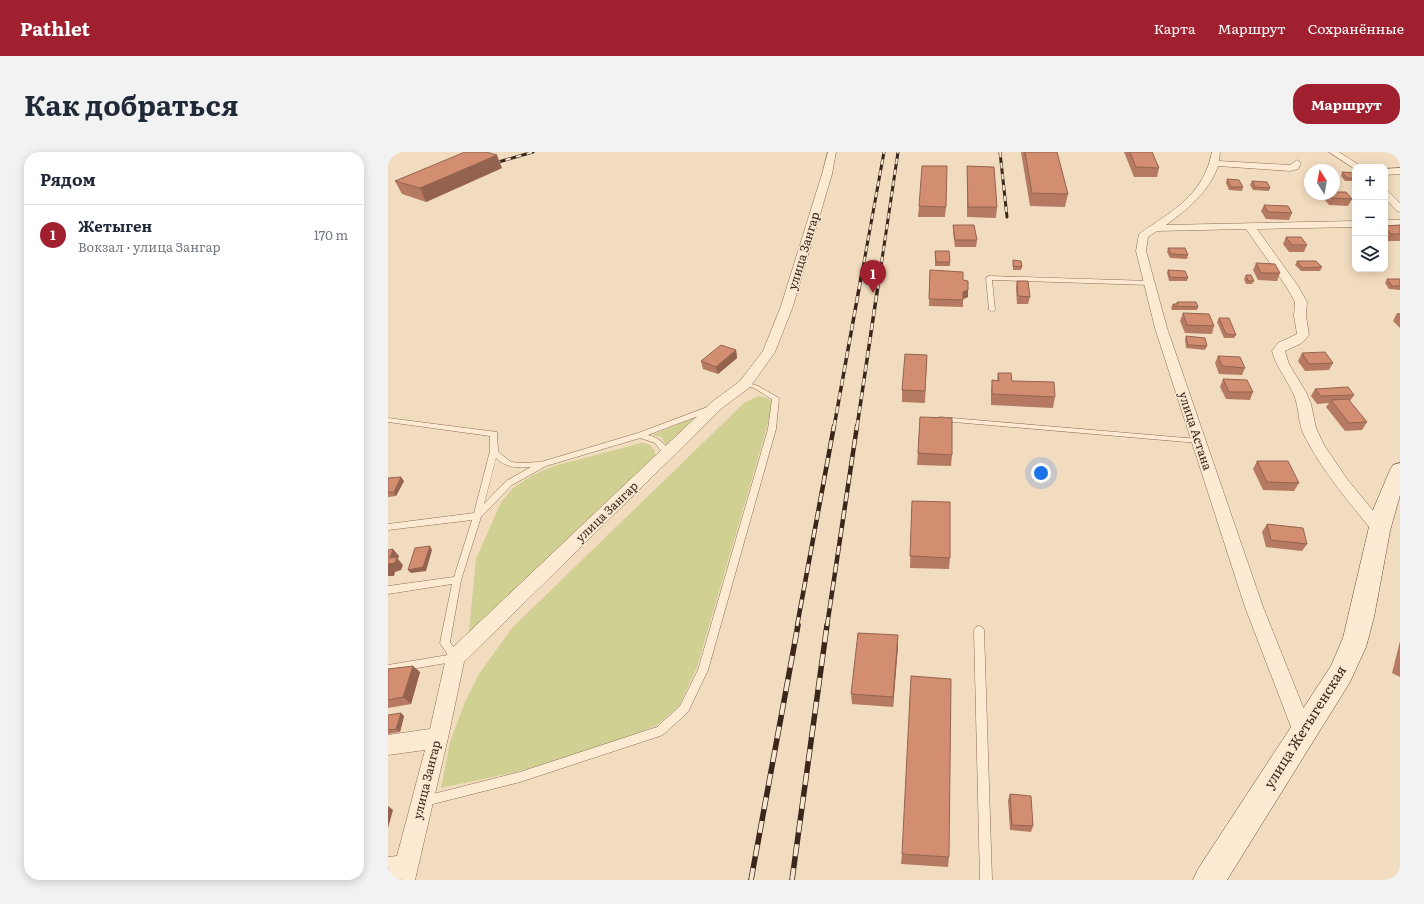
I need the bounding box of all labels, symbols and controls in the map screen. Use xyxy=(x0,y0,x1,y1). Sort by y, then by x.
text: Pathlet xyxy=(20,14,90,42)
text: Карта xyxy=(1154,18,1196,38)
text: Маршрут xyxy=(1218,18,1286,38)
text: Сохранённые xyxy=(1308,18,1404,38)
text: Как добраться xyxy=(24,83,239,125)
button: Маршрут xyxy=(1293,84,1400,124)
north arrow xyxy=(1304,164,1340,200)
map controls xyxy=(1352,164,1388,272)
button: + xyxy=(1352,164,1388,200)
text: Рядом xyxy=(40,166,96,191)
button: − xyxy=(1352,200,1388,236)
street label: улица Зангар xyxy=(783,210,823,292)
text: Жетыген xyxy=(78,214,152,237)
text: 1 xyxy=(50,225,56,244)
text: 170 m xyxy=(314,225,348,244)
button: layers xyxy=(1352,236,1388,272)
text: Вокзал · улица Зангар xyxy=(78,237,220,256)
pin: 1 xyxy=(860,260,886,293)
street label: улица Астана xyxy=(1175,389,1217,473)
your location xyxy=(1031,463,1051,483)
street label: улица Зангар xyxy=(571,477,642,546)
street label: улица Жетыгенская xyxy=(1258,661,1350,792)
street label: улица Зангар xyxy=(408,738,445,821)

